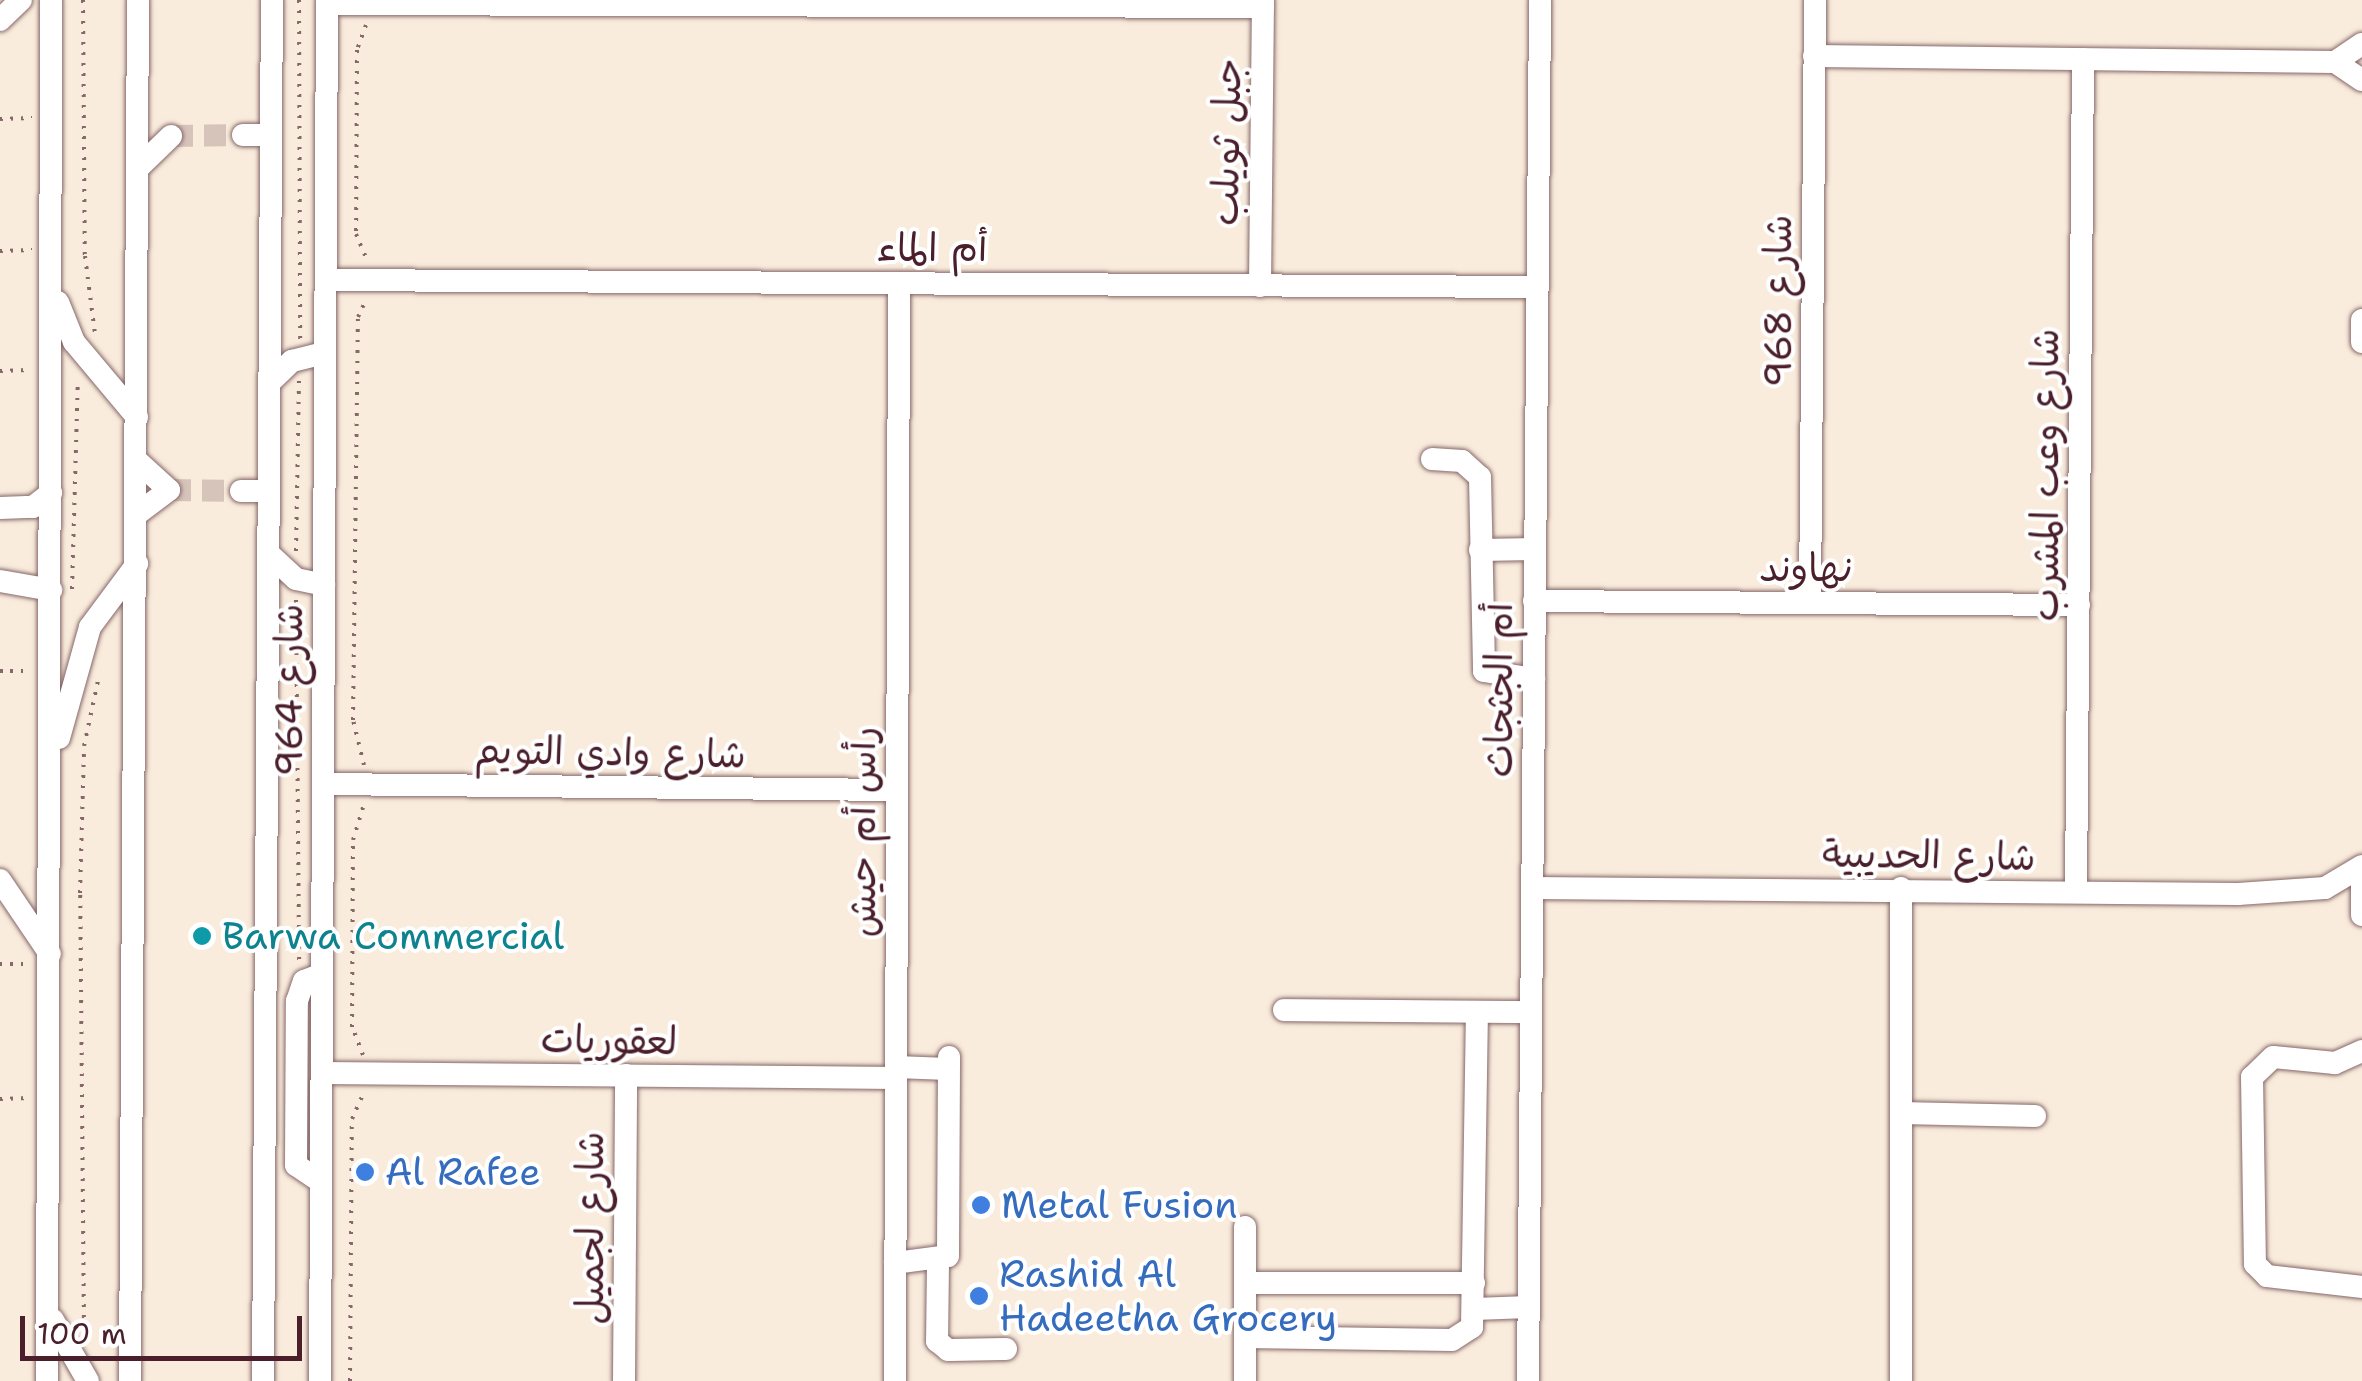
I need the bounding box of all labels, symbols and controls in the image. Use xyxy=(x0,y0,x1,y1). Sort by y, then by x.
street label: جبل ثويلب xyxy=(1202,58,1250,226)
street label: شارع 968 xyxy=(1755,215,1801,387)
street label: أم الماء xyxy=(877,225,987,271)
street label: شارع وعب المشرب xyxy=(2022,329,2068,621)
street label: نهاوند xyxy=(1759,545,1855,591)
street label: أم الجثجاث xyxy=(1476,603,1522,777)
street label: شارع 964 xyxy=(266,604,312,776)
street label: شارع وادي التويم xyxy=(474,727,746,777)
street label: رأس أم حيش xyxy=(839,727,885,937)
street label: شارع الحديبية xyxy=(1822,830,2036,880)
place label: Barwa Commercial xyxy=(222,913,564,959)
marker: Barwa Commercial xyxy=(191,925,213,947)
street label: لعقوريات xyxy=(540,1016,678,1064)
street label: شارع لجميل xyxy=(567,1131,613,1325)
place label: Al Rafee xyxy=(385,1149,541,1195)
marker: Al Rafee xyxy=(354,1161,376,1183)
place label: Metal Fusion xyxy=(1001,1182,1238,1228)
marker: Metal Fusion xyxy=(970,1194,992,1216)
place label: Rashid Al Hadeetha Grocery xyxy=(999,1251,1337,1340)
marker: Rashid Al Hadeetha Grocery xyxy=(968,1285,990,1307)
scale bar xyxy=(25,1296,308,1358)
text: 100 m xyxy=(37,1313,127,1354)

